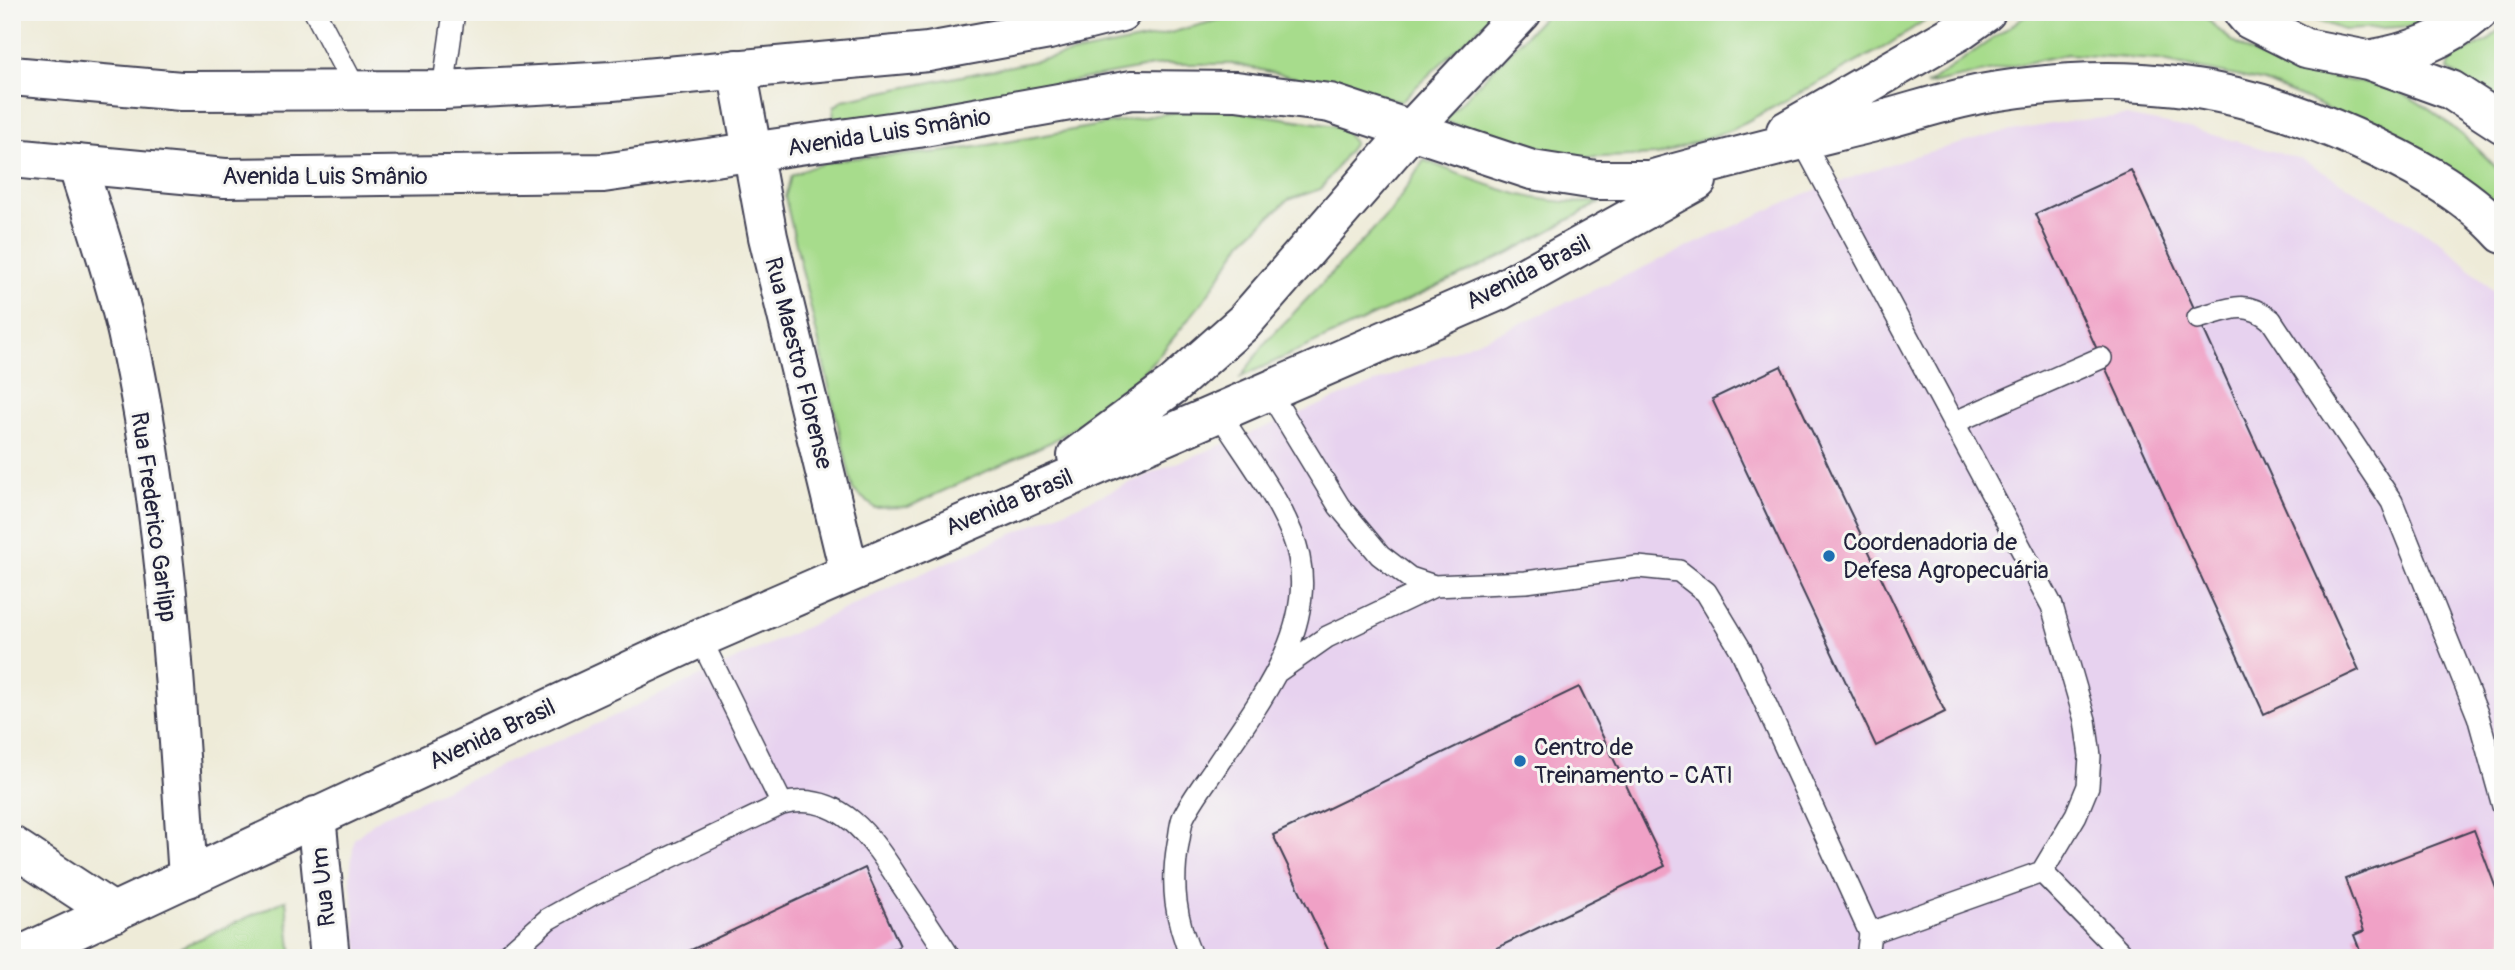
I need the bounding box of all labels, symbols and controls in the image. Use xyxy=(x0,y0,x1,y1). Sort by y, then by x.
street label: Avenida Luis Smânio xyxy=(785,102,993,163)
street label: Avenida Luis Smânio xyxy=(222,162,428,191)
street label: Avenida Brasil xyxy=(1461,229,1596,316)
street label: Rua Maestro Florense xyxy=(758,254,839,472)
street label: Rua Frederico Garlipp xyxy=(124,410,183,624)
street label: Avenida Brasil xyxy=(941,462,1078,542)
place label: Coordenadoria de Defesa Agropecuária xyxy=(1843,528,2049,585)
marker: Coordenadoria de Defesa Agropecuária xyxy=(1821,548,1837,564)
street label: Avenida Brasil xyxy=(424,693,560,776)
place label: Centro de Treinamento - CATI xyxy=(1534,733,1733,790)
marker: Centro de Treinamento - CATI xyxy=(1512,753,1528,769)
street label: Rua Um xyxy=(305,846,342,928)

